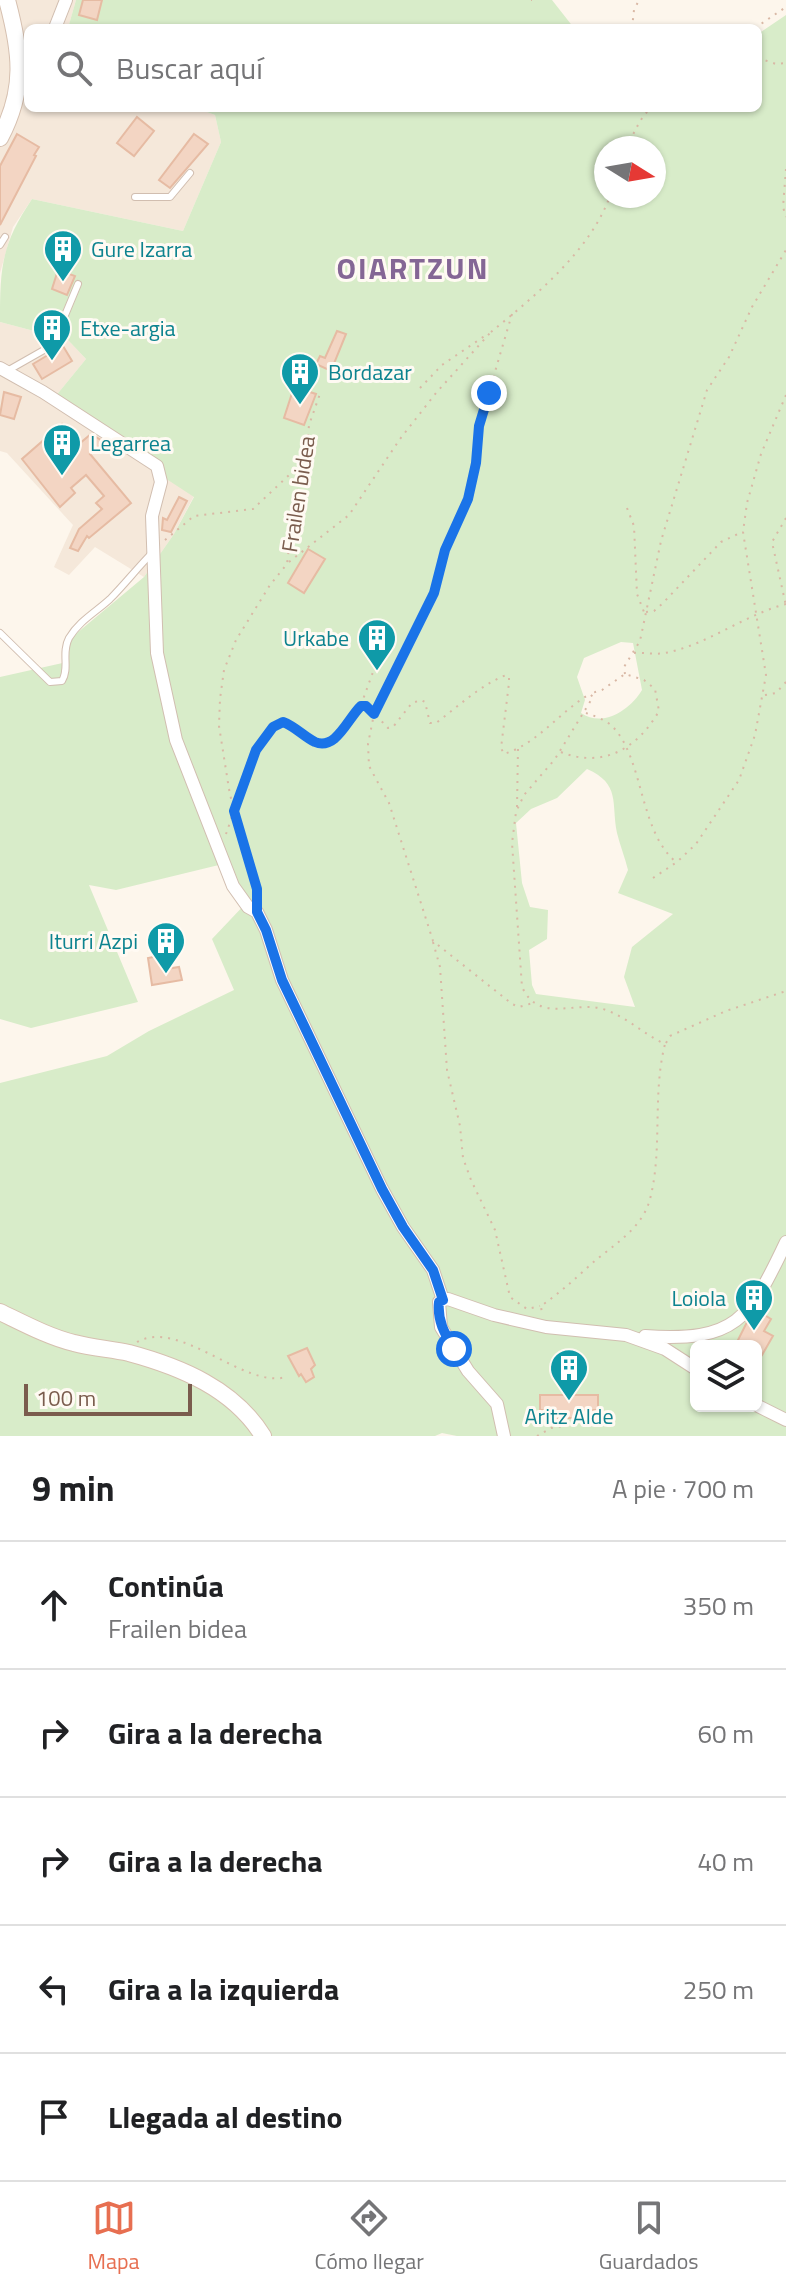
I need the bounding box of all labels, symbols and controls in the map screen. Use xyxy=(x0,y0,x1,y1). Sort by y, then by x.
search box xyxy=(24,24,762,112)
text: Buscar aquí xyxy=(116,45,263,91)
icon: search xyxy=(52,46,96,90)
north arrow xyxy=(594,136,666,208)
building icon: Gure Izarra xyxy=(42,228,84,283)
place label: Gure Izarra xyxy=(91,232,192,266)
district label: OIARTZUN xyxy=(337,245,489,291)
building icon: Etxe-argia xyxy=(31,307,73,362)
place label: Etxe-argia xyxy=(80,311,176,345)
building icon: Bordazar xyxy=(279,351,321,406)
place label: Bordazar xyxy=(328,355,412,389)
route end xyxy=(471,375,507,411)
building icon: Legarrea xyxy=(41,422,83,477)
place label: Legarrea xyxy=(90,426,171,460)
street label: Frailen bidea xyxy=(272,433,324,555)
building icon: Urkabe xyxy=(356,617,398,672)
place label: Urkabe xyxy=(283,621,349,655)
building icon: Iturri Azpi xyxy=(145,920,187,975)
place label: Iturri Azpi xyxy=(49,924,138,958)
building icon: Loiola xyxy=(733,1277,775,1332)
place label: Loiola xyxy=(671,1281,726,1315)
route start xyxy=(436,1331,472,1367)
map controls xyxy=(690,1340,762,1412)
button: layers xyxy=(690,1340,762,1412)
building icon: Aritz Alde xyxy=(548,1347,590,1402)
scale bar xyxy=(24,1380,192,1416)
text: 100 m xyxy=(36,1381,96,1415)
place label: Aritz Alde xyxy=(524,1399,614,1433)
text: 9 min xyxy=(32,1462,115,1514)
text: A pie · 700 m xyxy=(612,1469,754,1508)
text: Continúa xyxy=(108,1563,224,1609)
icon: ahead xyxy=(32,1583,76,1627)
text: 350 m xyxy=(683,1586,754,1625)
text: Frailen bidea xyxy=(108,1609,247,1648)
text: Gira a la derecha xyxy=(108,1710,323,1756)
icon: right xyxy=(32,1711,76,1755)
text: 60 m xyxy=(697,1714,754,1753)
text: Gira a la derecha xyxy=(108,1838,323,1884)
icon: right xyxy=(32,1839,76,1883)
text: 40 m xyxy=(697,1842,754,1881)
text: Gira a la izquierda xyxy=(108,1966,339,2012)
icon: left xyxy=(32,1967,76,2011)
text: 250 m xyxy=(683,1970,754,2009)
text: Llegada al destino xyxy=(108,2094,342,2140)
icon: arrive xyxy=(32,2095,76,2139)
tab: Mapa xyxy=(87,2196,140,2278)
tab: Cómo llegar xyxy=(314,2196,424,2278)
tab: Guardados xyxy=(599,2196,699,2278)

